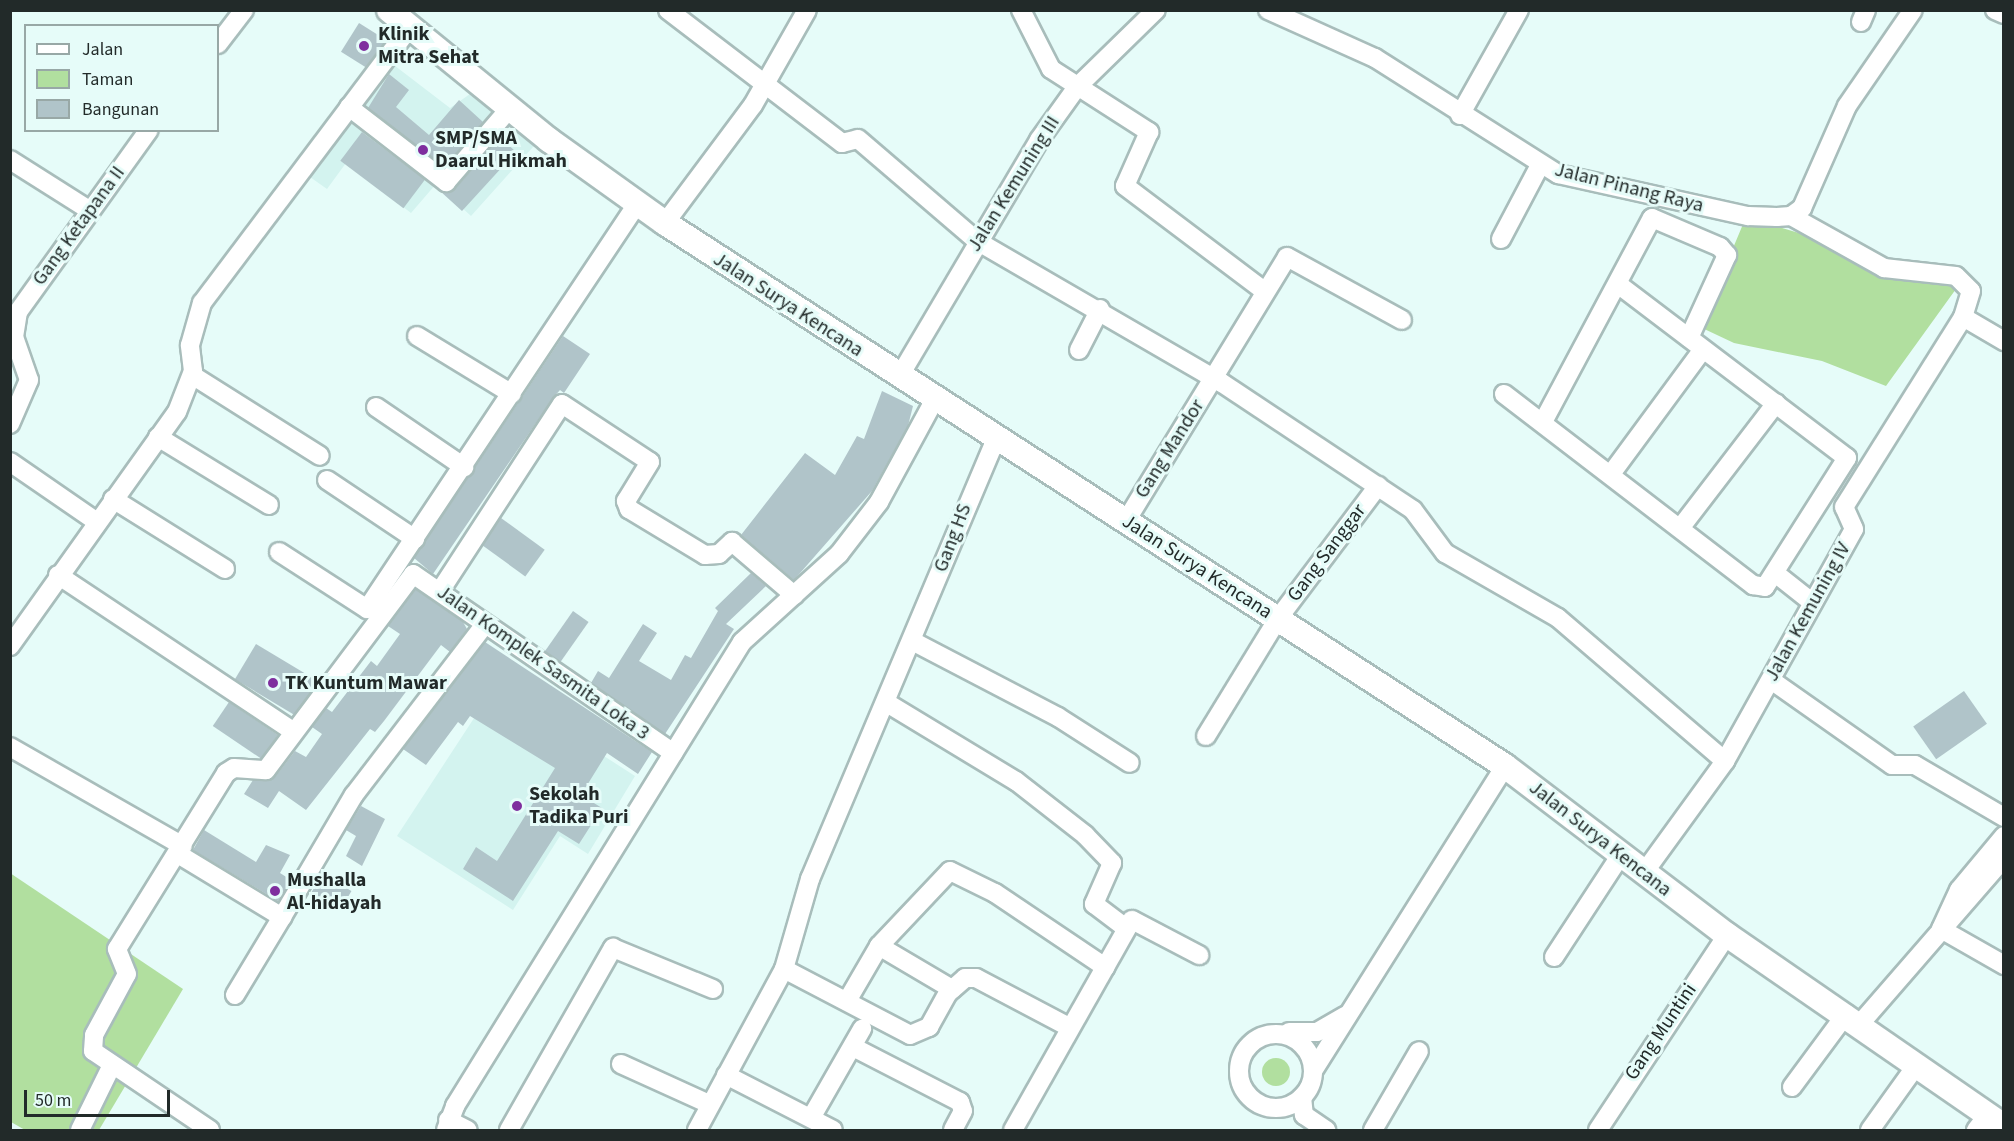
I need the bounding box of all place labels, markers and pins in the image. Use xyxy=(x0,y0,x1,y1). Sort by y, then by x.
place label: Klinik Mitra Sehat xyxy=(378,22,479,69)
marker: Klinik Mitra Sehat xyxy=(355,37,373,55)
place label: SMP/SMA Daarul Hikmah xyxy=(435,126,567,173)
marker: SMP/SMA Daarul Hikmah xyxy=(416,143,430,157)
place label: TK Kuntum Mawar xyxy=(285,671,447,695)
marker: TK Kuntum Mawar xyxy=(266,676,280,690)
place label: Sekolah Tadika Puri xyxy=(529,783,628,830)
marker: Sekolah Tadika Puri xyxy=(510,799,524,813)
place label: Mushalla Al-hidayah xyxy=(287,868,382,915)
marker: Mushalla Al-hidayah xyxy=(268,884,282,898)

